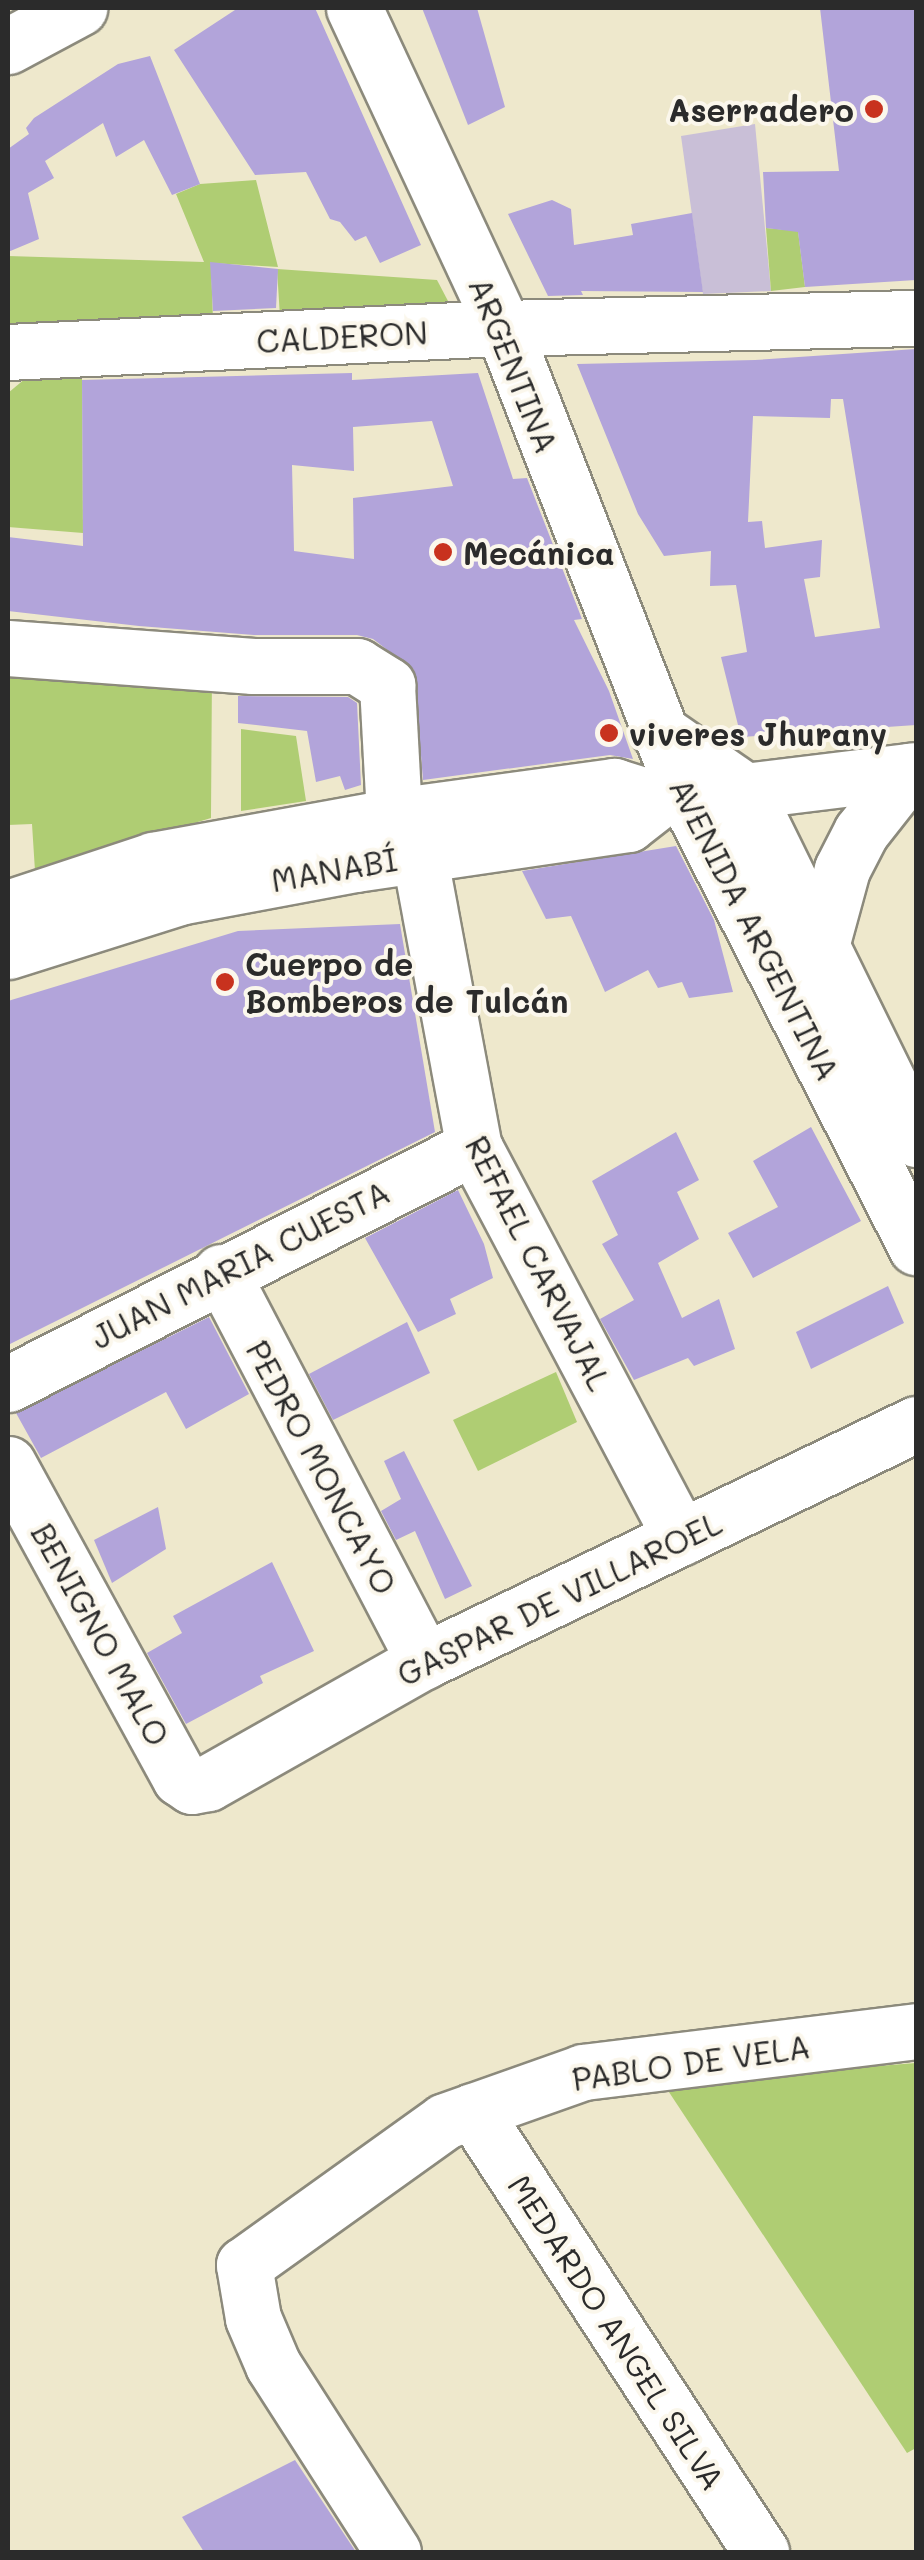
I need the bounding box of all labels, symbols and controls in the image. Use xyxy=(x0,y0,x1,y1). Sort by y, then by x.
place label: Aserradero xyxy=(668,90,854,128)
marker: Aserradero xyxy=(863,98,885,120)
street label: ARGENTINA xyxy=(461,272,567,458)
street label: CALDERON xyxy=(255,312,429,360)
place label: Mecánica xyxy=(463,533,615,571)
marker: Mecánica xyxy=(432,541,454,563)
place label: viveres Jhurany xyxy=(629,714,887,752)
marker: viveres Jhurany xyxy=(598,722,620,744)
street label: AVENIDA ARGENTINA xyxy=(662,771,848,1087)
street label: MANABÍ xyxy=(268,839,400,899)
place label: Cuerpo de Bomberos de Tulcán xyxy=(245,945,568,1020)
marker: Cuerpo de Bomberos de Tulcán xyxy=(214,971,236,993)
street label: REFAEL CARVAJAL xyxy=(458,1129,620,1397)
street label: JUAN MARIA CUESTA xyxy=(84,1172,396,1356)
street label: PEDRO MONCAYO xyxy=(239,1334,405,1600)
street label: GASPAR DE VILLAROEL xyxy=(391,1503,727,1693)
street label: BENIGNO MALO xyxy=(24,1516,178,1752)
street label: PABLO DE VELA xyxy=(570,2026,812,2098)
street label: MEDARDO ANGEL SILVA xyxy=(501,2167,733,2497)

